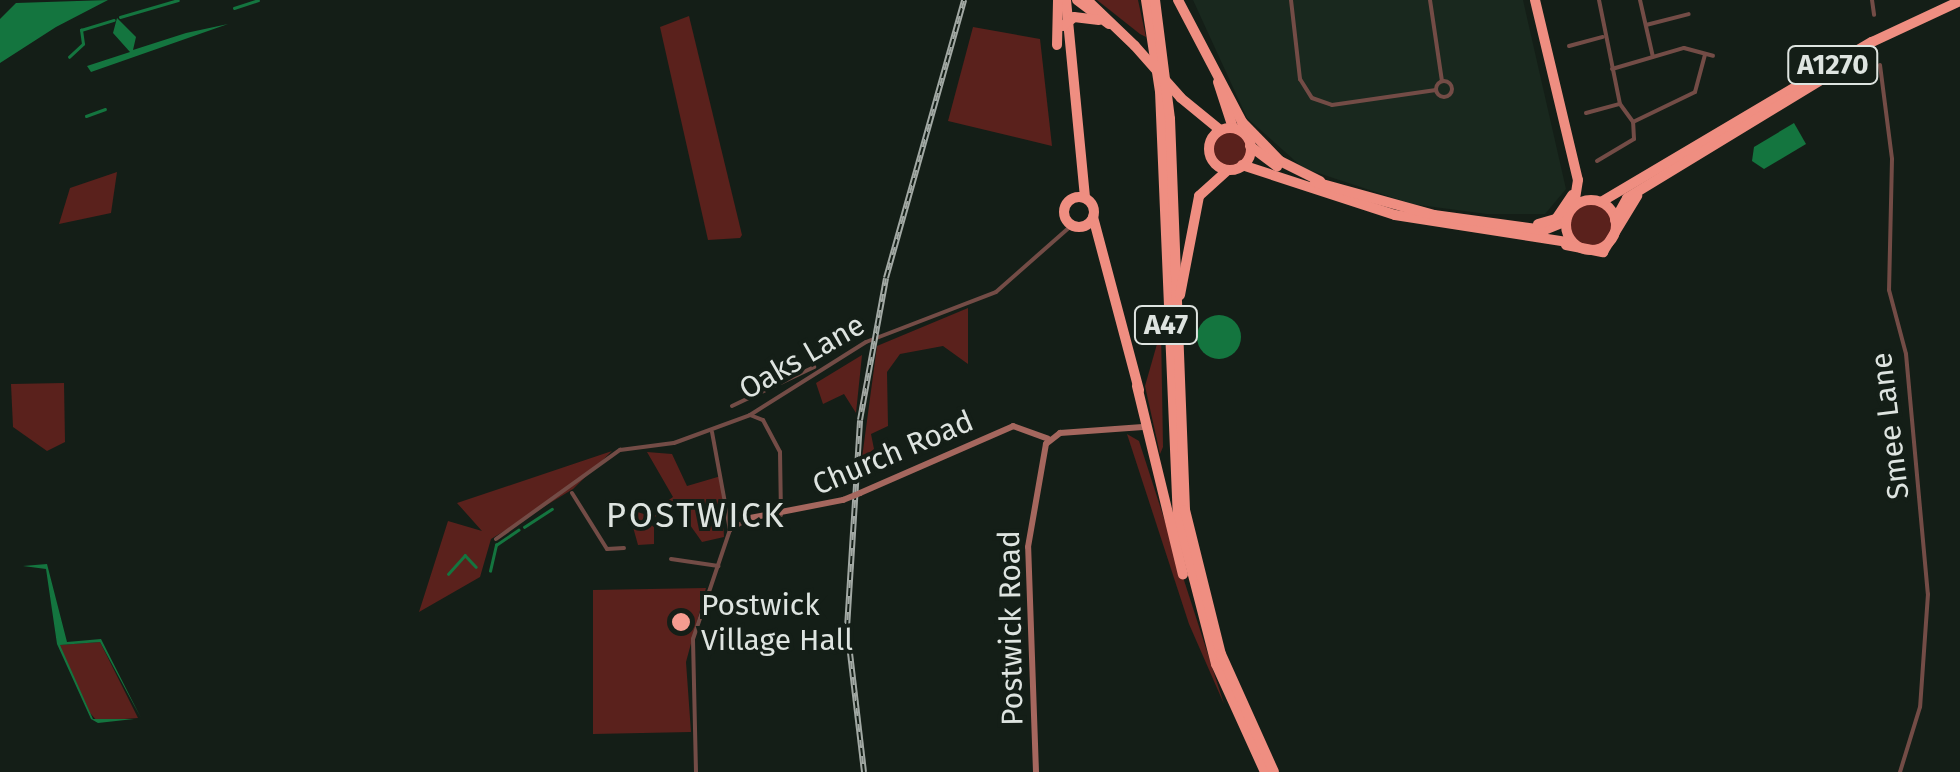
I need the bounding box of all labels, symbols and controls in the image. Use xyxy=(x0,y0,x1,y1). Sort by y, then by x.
road number: A1270 xyxy=(1786,42,1880,88)
road number: A47 xyxy=(1134,302,1198,348)
street label: Oaks Lane xyxy=(733,307,871,407)
street label: Smee Lane xyxy=(1863,351,1917,501)
street label: Church Road xyxy=(807,403,979,503)
district label: POSTWICK xyxy=(606,494,786,536)
street label: Postwick Road xyxy=(991,530,1031,726)
place label: Postwick Village Hall xyxy=(701,587,853,658)
marker: Postwick Village Hall xyxy=(670,611,692,633)

